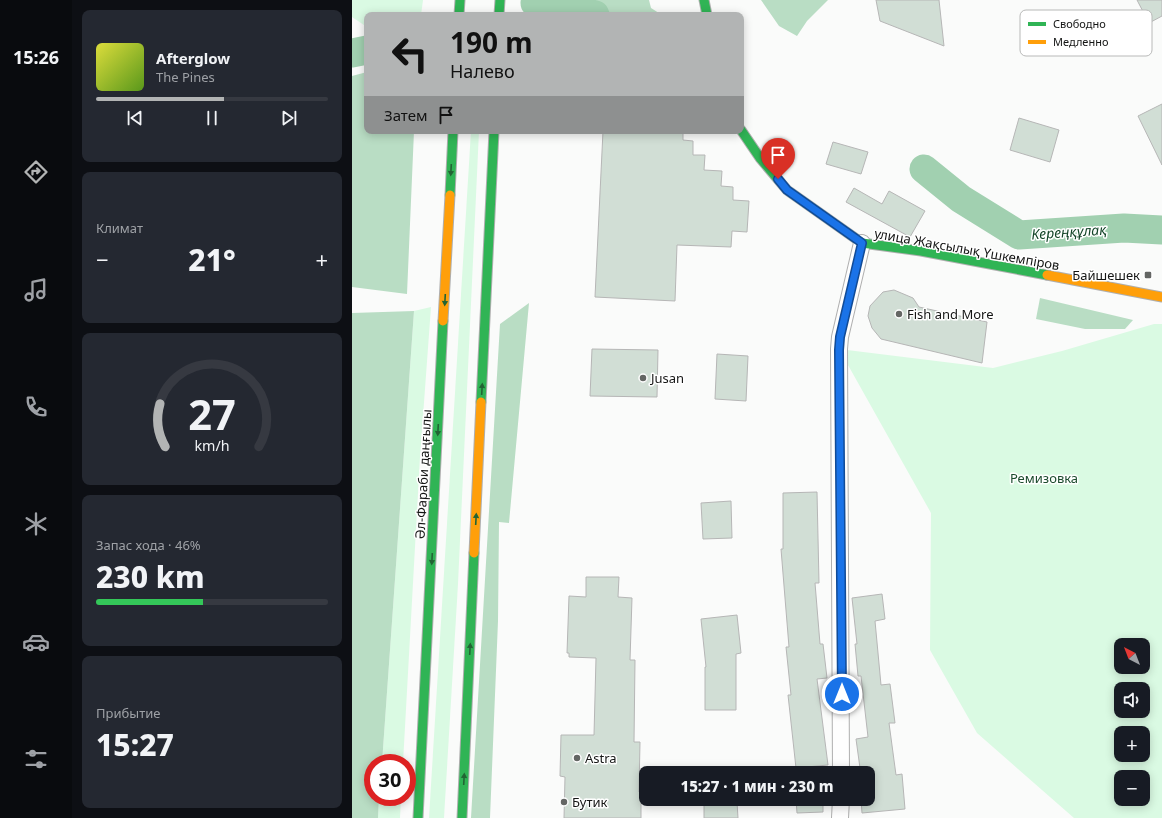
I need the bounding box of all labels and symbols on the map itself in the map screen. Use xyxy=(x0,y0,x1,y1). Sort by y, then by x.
legend xyxy=(1020,10,1152,56)
text: Свободно xyxy=(1053,16,1106,31)
text: Медленно xyxy=(1053,34,1108,49)
pin xyxy=(761,138,795,179)
one-way arrow xyxy=(448,164,455,176)
water label: Кереңқұлақ xyxy=(1031,219,1108,244)
street label: улица Жақсылық Үшкемпіров xyxy=(873,224,1061,274)
place label: Байшешек xyxy=(1072,266,1140,284)
marker: Байшешек xyxy=(1143,270,1153,280)
one-way arrow xyxy=(441,294,448,306)
place label: Fish and More xyxy=(907,305,994,323)
marker: Fish and More xyxy=(894,309,904,319)
place label: Jusan xyxy=(649,369,684,387)
marker: Jusan xyxy=(638,373,648,383)
one-way arrow xyxy=(479,382,485,395)
street label: Әл-Фараби даңғылы xyxy=(411,409,435,539)
one-way arrow xyxy=(435,424,442,436)
park label: Ремизовка xyxy=(1010,469,1078,487)
one-way arrow xyxy=(473,512,479,525)
one-way arrow xyxy=(428,553,435,565)
north arrow xyxy=(1114,638,1150,674)
one-way arrow xyxy=(467,642,473,655)
position arrow xyxy=(821,673,863,715)
place label: Astra xyxy=(585,749,617,767)
marker: Astra xyxy=(572,753,582,763)
speed limit sign: 30 xyxy=(364,754,416,806)
one-way arrow xyxy=(461,772,467,785)
place label: Бутик xyxy=(572,793,608,811)
marker: Бутик xyxy=(559,797,569,807)

